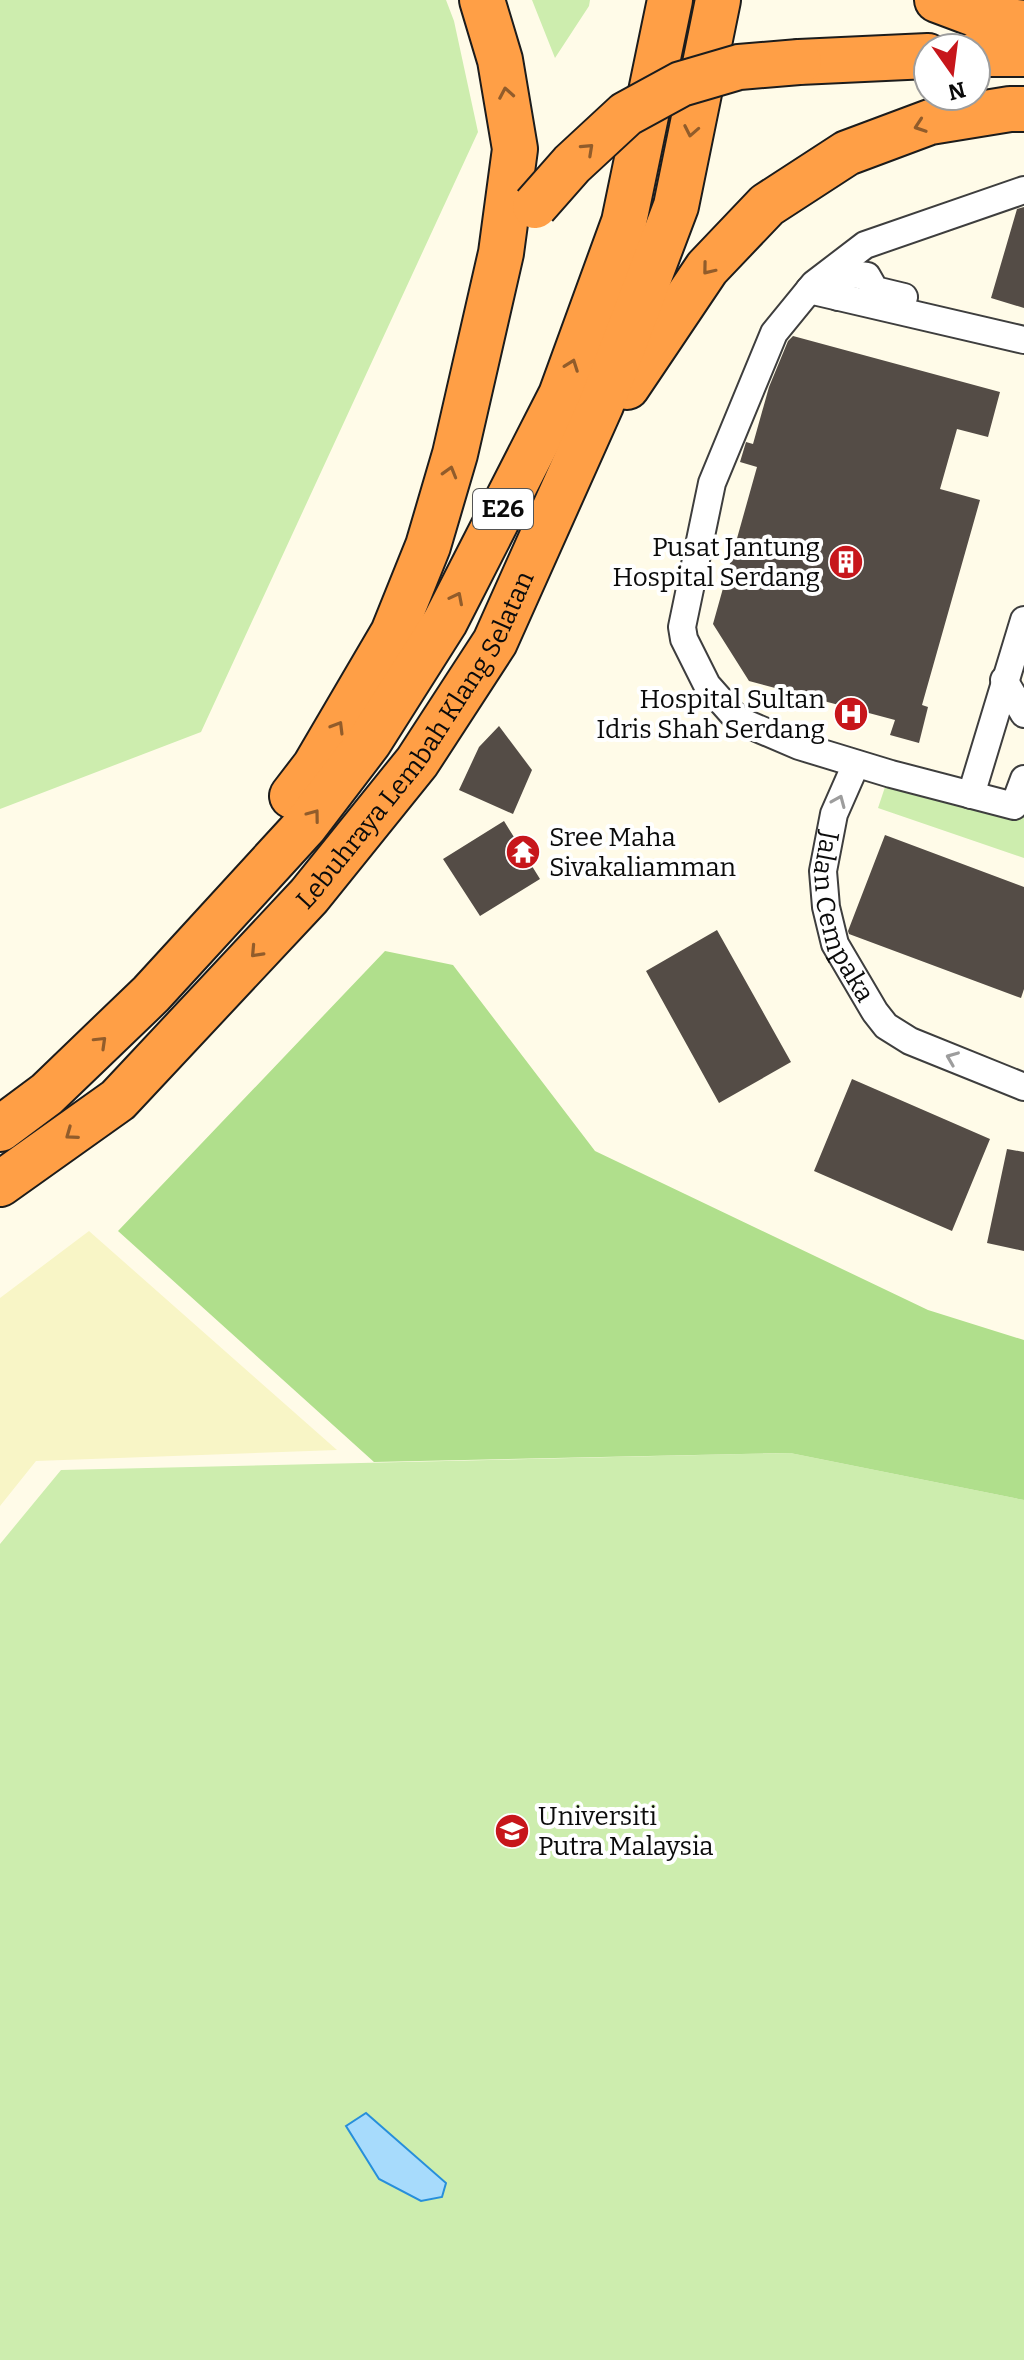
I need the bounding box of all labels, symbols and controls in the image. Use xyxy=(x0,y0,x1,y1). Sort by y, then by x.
north arrow xyxy=(912,32,992,112)
text: N xyxy=(945,76,968,106)
one-way arrow xyxy=(498,86,515,99)
one-way arrow xyxy=(914,117,928,133)
one-way arrow xyxy=(684,125,701,138)
one-way arrow xyxy=(579,144,593,159)
one-way arrow xyxy=(703,259,718,274)
one-way arrow xyxy=(562,359,578,373)
one-way arrow xyxy=(441,465,457,479)
road number: E26 xyxy=(473,489,533,529)
place label: Pusat Jantung Hospital Serdang xyxy=(612,532,820,593)
building icon: Pusat Jantung Hospital Serdang xyxy=(827,543,865,581)
street label: Lebuhraya Lembah Klang Selatan xyxy=(290,566,540,915)
one-way arrow xyxy=(447,592,462,607)
place label: Hospital Sultan Idris Shah Serdang xyxy=(596,684,826,745)
hospital icon: Hospital Sultan Idris Shah Serdang xyxy=(832,695,870,733)
one-way arrow xyxy=(328,721,344,736)
one-way arrow xyxy=(830,795,846,810)
one-way arrow xyxy=(304,809,318,824)
place label: Sree Maha Sivakaliamman xyxy=(549,822,737,883)
street label: Jalan Cempaka xyxy=(807,828,881,1007)
temple icon: Sree Maha Sivakaliamman xyxy=(504,833,542,871)
one-way arrow xyxy=(251,943,265,958)
one-way arrow xyxy=(92,1036,106,1051)
one-way arrow xyxy=(946,1051,960,1068)
one-way arrow xyxy=(65,1124,79,1138)
place label: Universiti Putra Malaysia xyxy=(538,1801,714,1862)
school or university icon: Universiti Putra Malaysia xyxy=(493,1812,531,1850)

